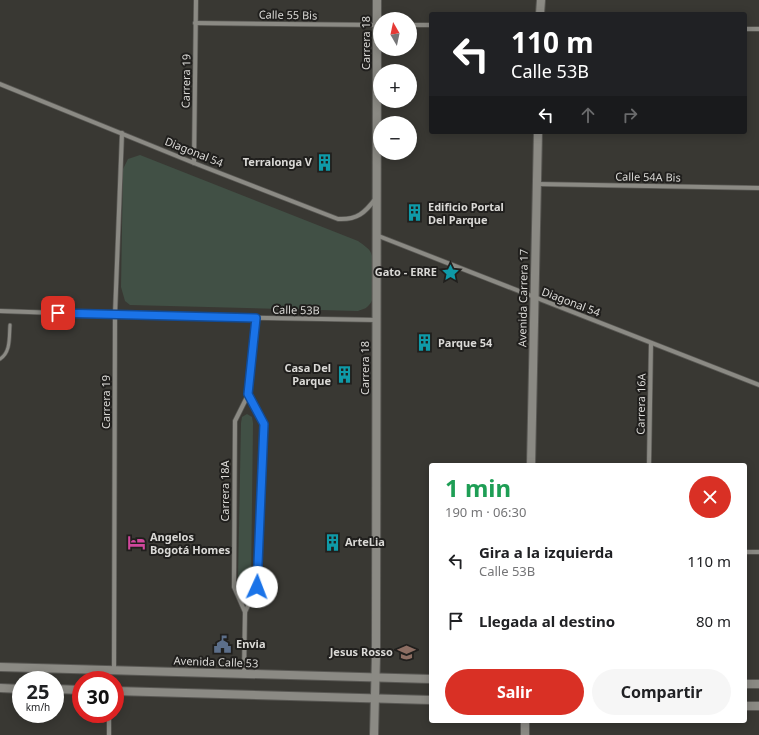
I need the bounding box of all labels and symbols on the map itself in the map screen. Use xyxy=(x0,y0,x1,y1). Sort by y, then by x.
street label: Calle 55 Bis xyxy=(259,6,317,23)
north arrow xyxy=(373,12,417,56)
street label: Carrera 18 xyxy=(358,16,373,70)
street label: Carrera 19 xyxy=(178,54,193,108)
street label: Diagonal 54 xyxy=(163,133,226,170)
building icon: Terralonga V xyxy=(315,152,335,172)
place label: Terralonga V xyxy=(243,154,313,169)
street label: Calle 54A Bis xyxy=(615,168,681,185)
place label: Edificio Portal Del Parque xyxy=(428,199,504,227)
building icon: Edificio Portal Del Parque xyxy=(405,203,425,223)
street label: Avenida Carrera 17 xyxy=(514,249,531,347)
place icon: Gato - ERRE xyxy=(440,262,460,282)
place label: Gato - ERRE xyxy=(375,264,437,279)
street label: Diagonal 54 xyxy=(540,283,603,320)
pin xyxy=(41,296,75,330)
street label: Calle 53B xyxy=(272,302,320,317)
building icon: Parque 54 xyxy=(415,333,435,353)
place label: Parque 54 xyxy=(438,335,493,350)
street label: Carrera 18 xyxy=(357,341,372,395)
place label: Casa Del Parque xyxy=(284,360,331,388)
building icon: Casa Del Parque xyxy=(334,364,354,384)
street label: Carrera 16A xyxy=(632,372,649,435)
street label: Carrera 19 xyxy=(98,375,113,429)
street label: Carrera 18A xyxy=(217,459,232,522)
place label: Angelos Bogotá Homes xyxy=(150,529,231,557)
building icon: ArteLia xyxy=(322,532,342,552)
hotel icon: Angelos Bogotá Homes xyxy=(127,533,147,553)
place label: ArteLia xyxy=(345,534,385,549)
position arrow xyxy=(236,566,278,608)
public building icon: Envia xyxy=(213,634,233,654)
place label: Envia xyxy=(236,636,265,651)
school or university icon: Jesus Rosso xyxy=(396,642,416,662)
place label: Jesus Rosso xyxy=(329,644,393,659)
street label: Avenida Calle 53 xyxy=(173,653,259,670)
speed limit sign: 30 xyxy=(72,671,124,723)

